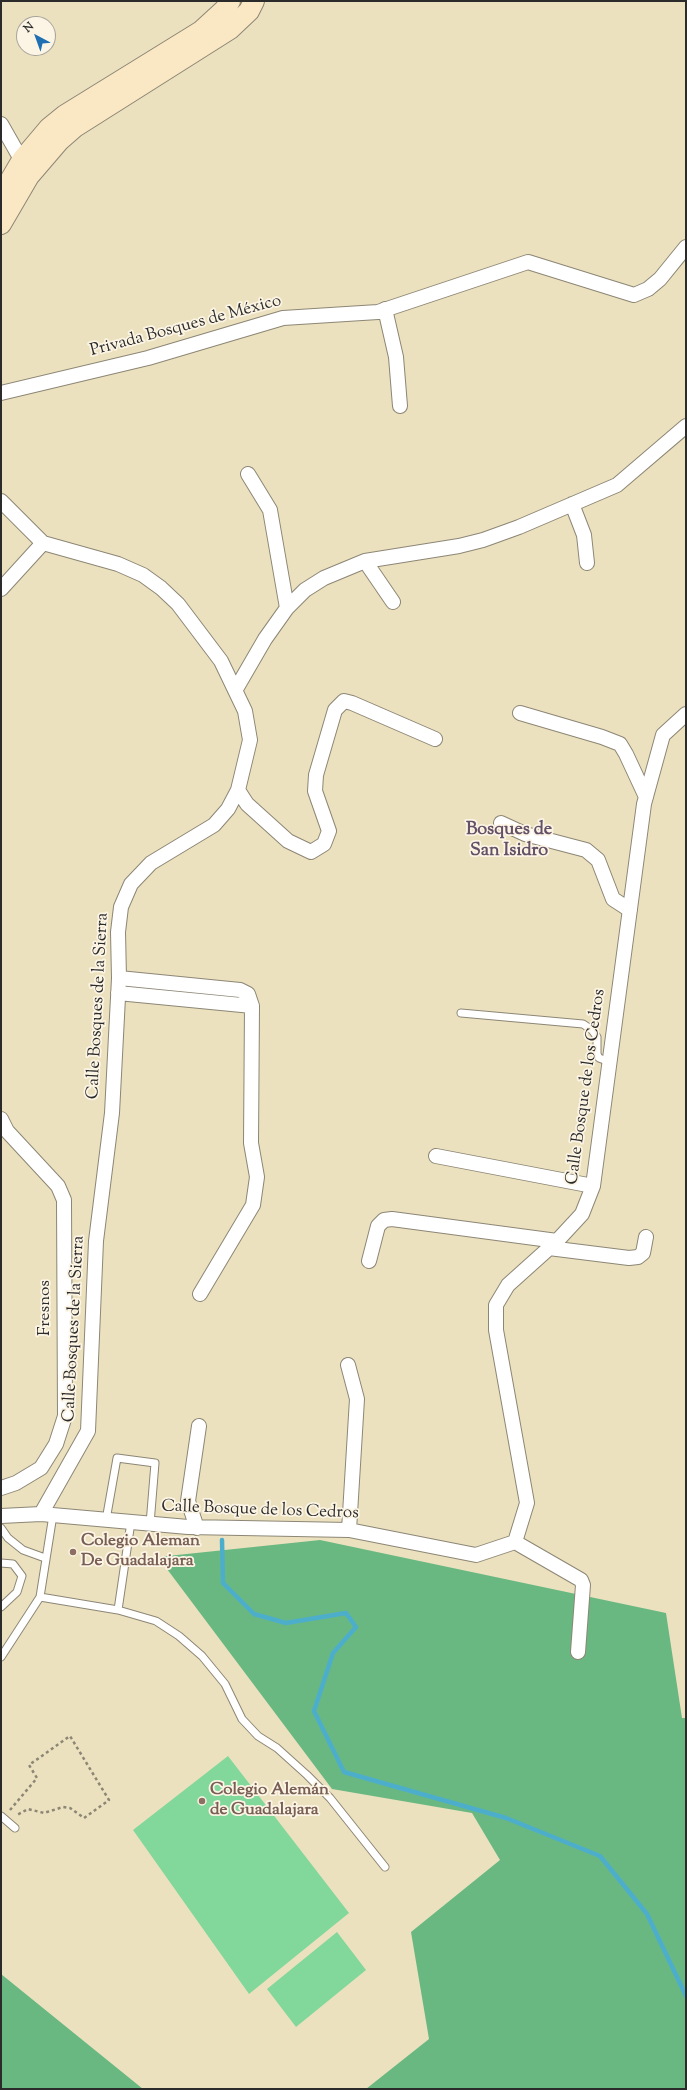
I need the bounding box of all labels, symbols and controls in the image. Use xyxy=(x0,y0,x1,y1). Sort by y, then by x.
north arrow xyxy=(16,16,56,56)
text: N xyxy=(20,19,37,37)
street label: Privada Bosques de México xyxy=(88,292,284,362)
district label: Bosques de San Isidro xyxy=(466,820,552,862)
street label: Calle Bosques de la Sierra xyxy=(84,912,114,1100)
street label: Calle Bosque de los Cedros xyxy=(563,988,611,1186)
street label: Calle Bosques de la Sierra xyxy=(60,1235,90,1423)
street label: Fresnos xyxy=(36,1280,56,1336)
street label: Calle Bosque de los Cedros xyxy=(161,1497,359,1525)
place label: Colegio Aleman De Guadalajara xyxy=(81,1532,200,1572)
marker: Colegio Aleman De Guadalajara xyxy=(68,1547,78,1557)
place label: Colegio Alemán de Guadalajara xyxy=(210,1781,329,1821)
marker: Colegio Alemán de Guadalajara xyxy=(197,1796,207,1806)

